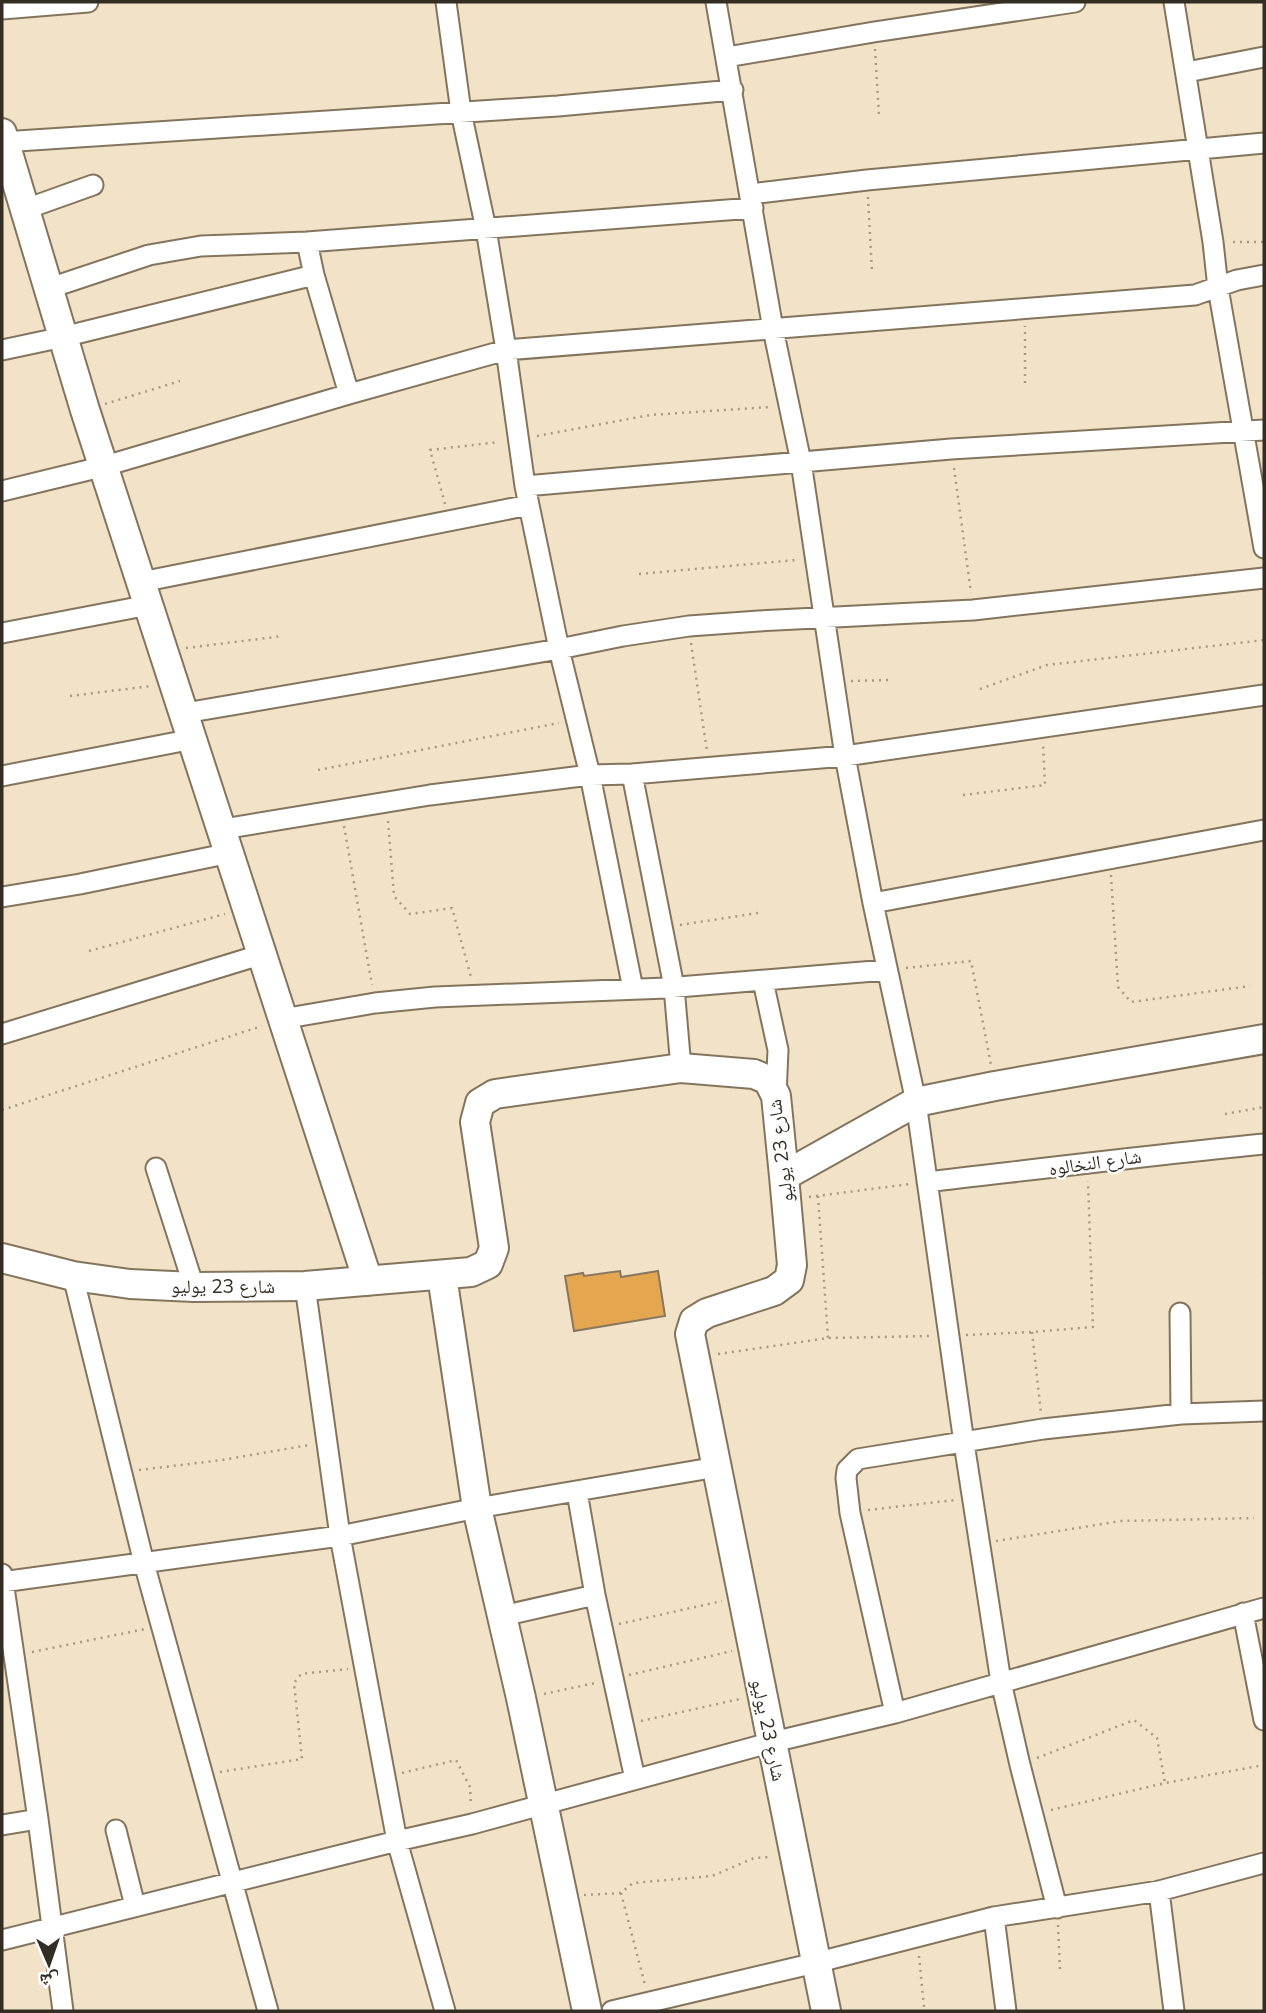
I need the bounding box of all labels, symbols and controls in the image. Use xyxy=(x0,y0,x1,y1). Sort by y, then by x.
street label: شارع 23 يوليو xyxy=(762,1098,798,1204)
street label: شارع النخالوه xyxy=(1047,1144,1143,1180)
street label: شارع 23 يوليو xyxy=(171,1274,275,1298)
street label: شارع 23 يوليو xyxy=(746,1677,792,1783)
north arrow xyxy=(14,1929,84,1999)
text: ش xyxy=(39,1969,60,1993)

